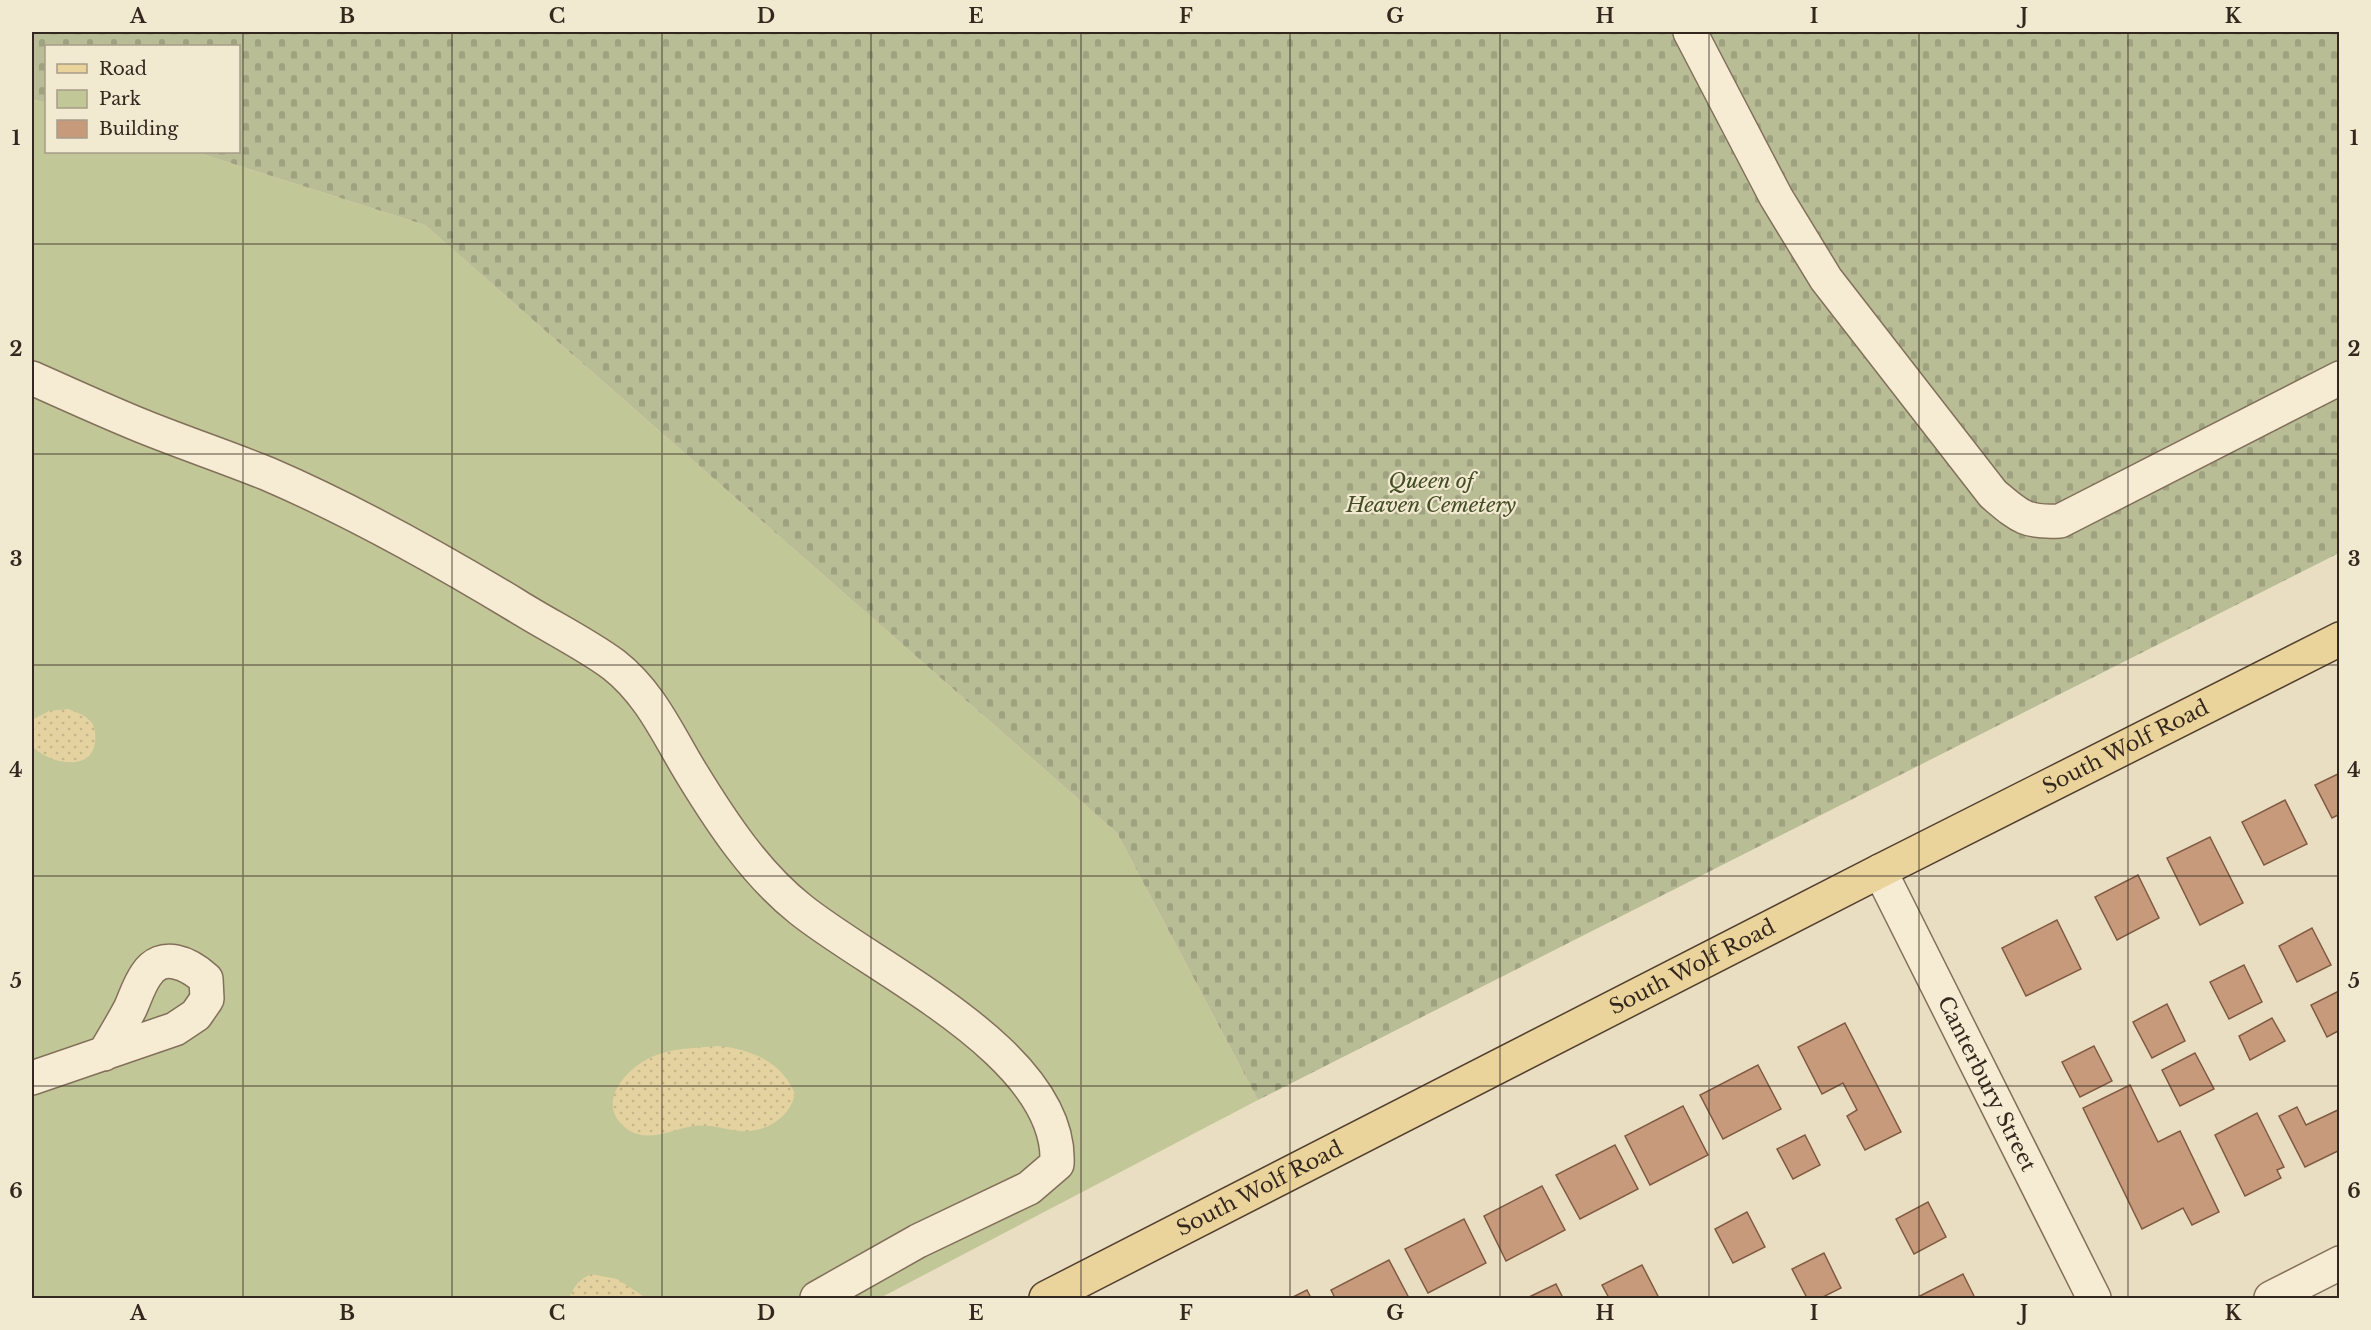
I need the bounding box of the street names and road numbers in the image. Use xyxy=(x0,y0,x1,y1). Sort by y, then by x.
street label: South Wolf Road xyxy=(2038,694,2213,800)
street label: South Wolf Road xyxy=(1605,914,1780,1020)
street label: Canterbury Street xyxy=(1932,992,2041,1176)
street label: South Wolf Road xyxy=(1172,1135,1347,1242)

